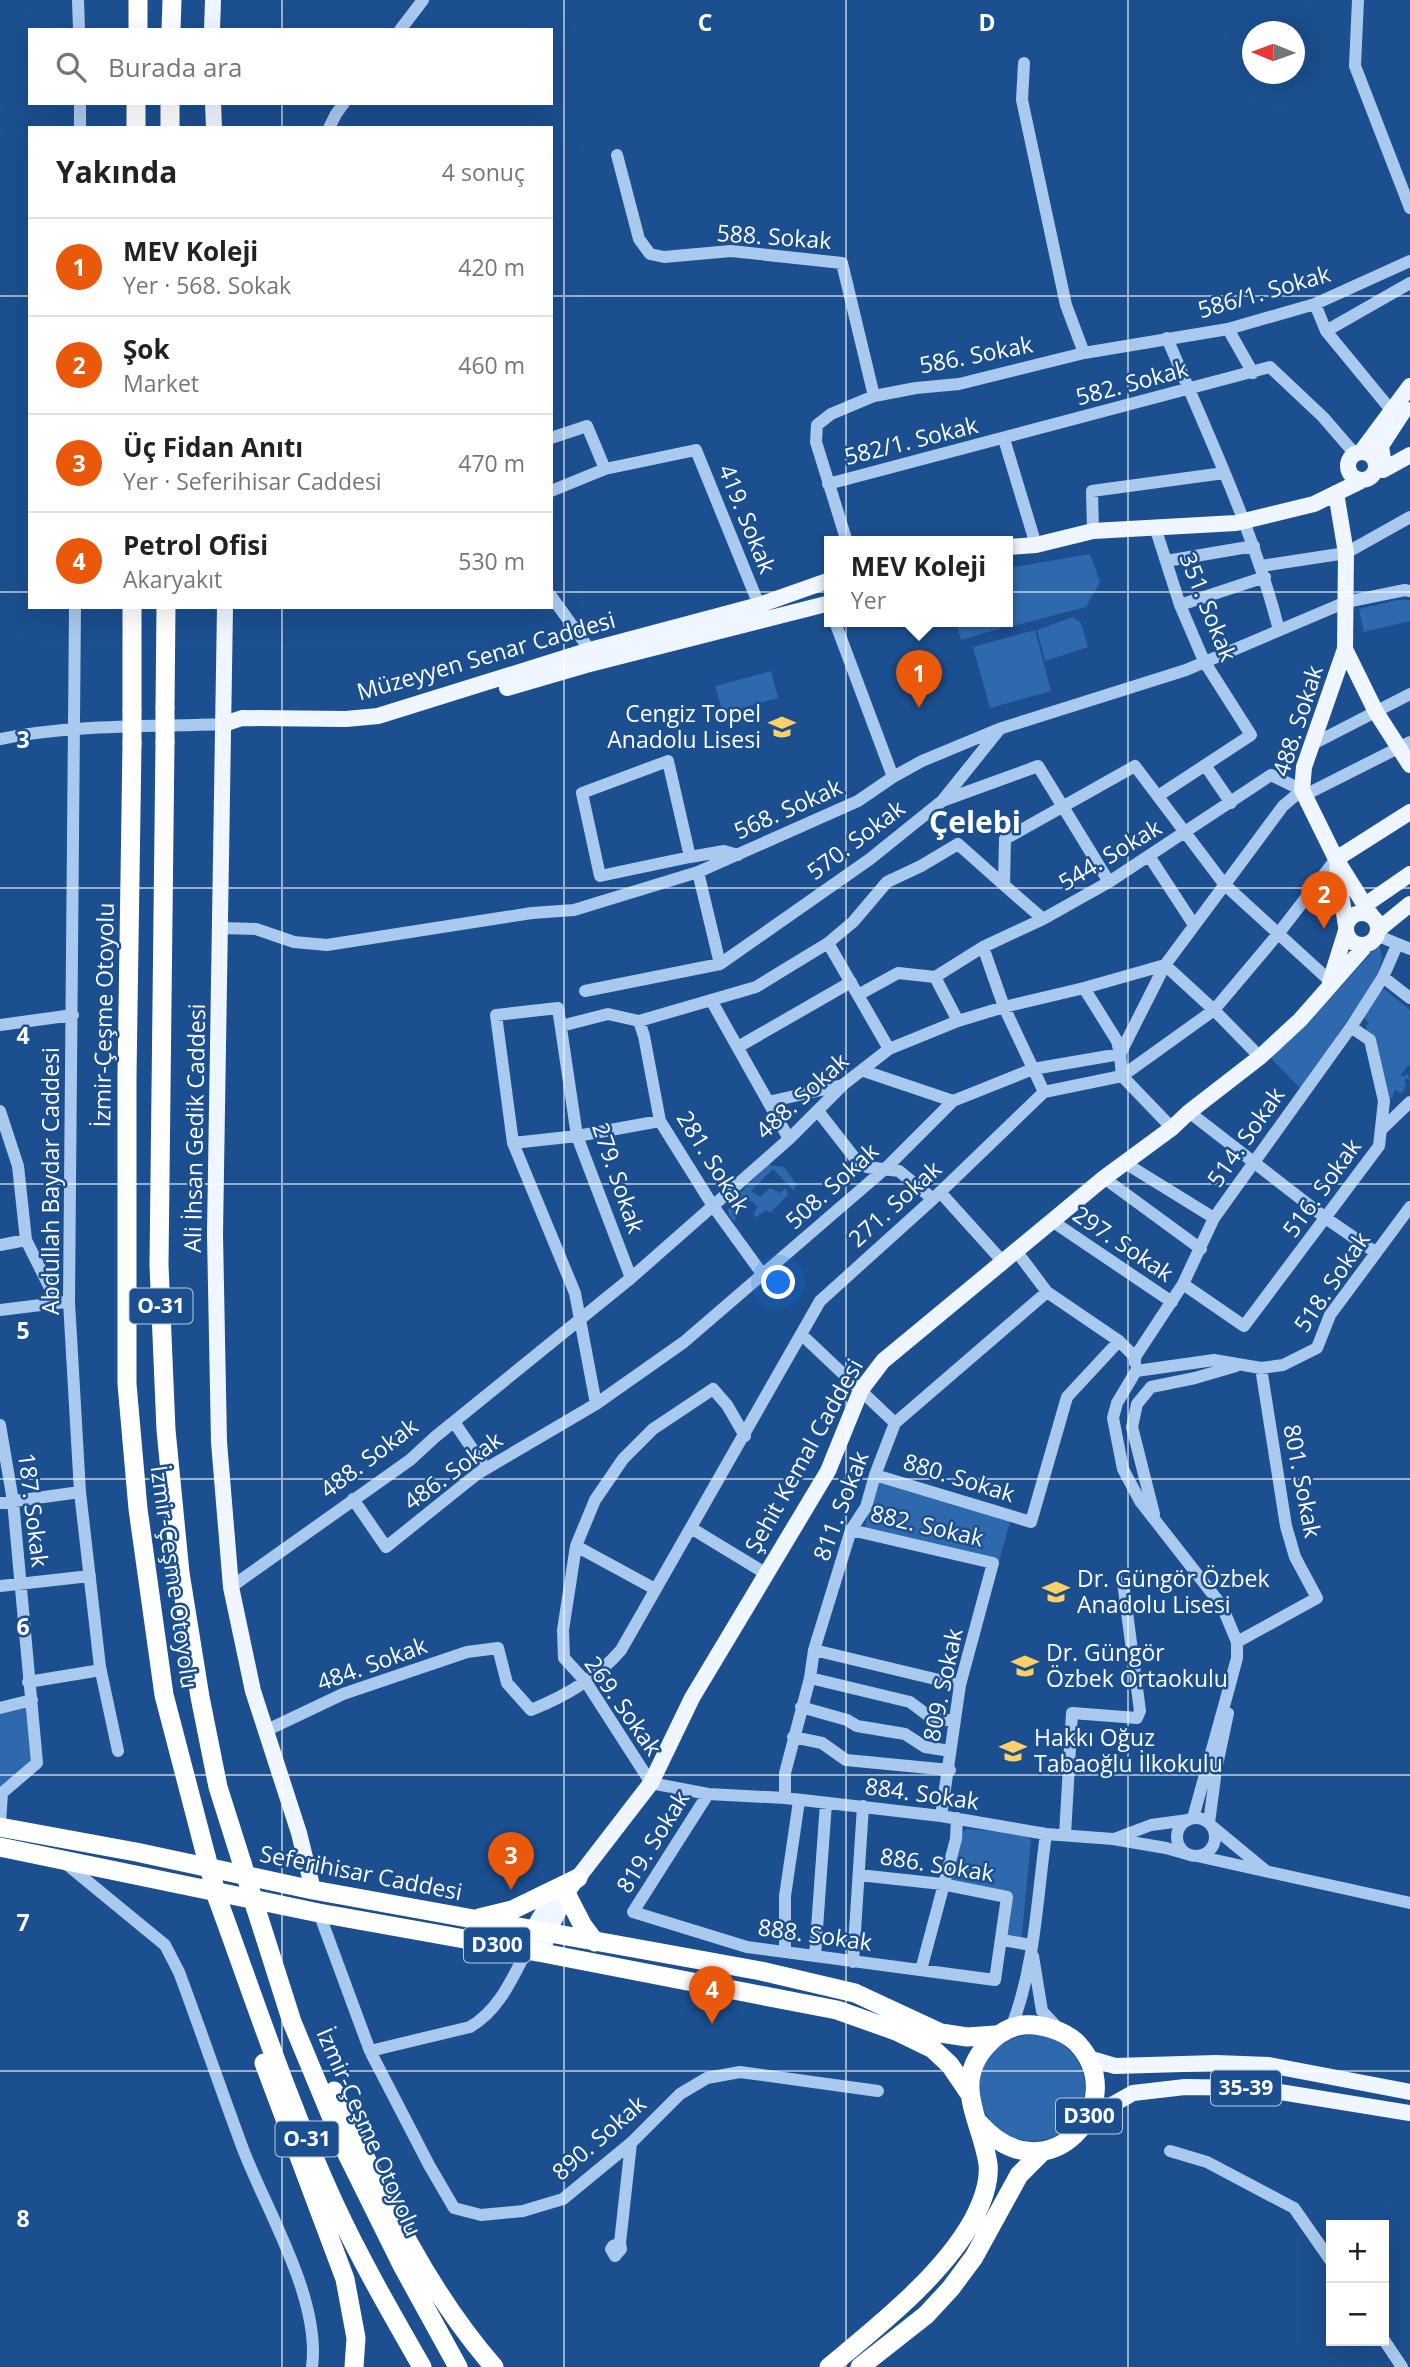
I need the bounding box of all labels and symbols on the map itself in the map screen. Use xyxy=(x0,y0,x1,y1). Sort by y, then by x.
text: C xyxy=(698,6,712,38)
text: D xyxy=(978,6,996,38)
north arrow xyxy=(1242,21,1305,84)
street label: 588. Sokak xyxy=(716,216,832,256)
street label: 586/1. Sokak xyxy=(1194,257,1334,325)
street label: 586. Sokak xyxy=(916,327,1035,381)
street label: 582. Sokak xyxy=(1072,352,1191,412)
street label: 582/1. Sokak xyxy=(841,408,981,472)
street label: 419. Sokak xyxy=(712,459,784,578)
street label: 351. Sokak xyxy=(1173,547,1245,666)
street label: Müzeyyen Senar Caddesi xyxy=(353,603,619,707)
pin: 1 xyxy=(896,650,942,708)
street label: 488. Sokak xyxy=(1264,661,1330,780)
place label: Cengiz Topel Anadolu Lisesi xyxy=(607,697,761,755)
school or university icon: Cengiz Topel Anadolu Lisesi xyxy=(767,712,797,742)
text: 3 xyxy=(16,723,30,755)
street label: 568. Sokak xyxy=(729,770,847,846)
street label: 570. Sokak xyxy=(800,792,911,887)
district label: Çelebi xyxy=(929,801,1021,842)
street label: 544. Sokak xyxy=(1052,811,1167,897)
pin: 2 xyxy=(1301,871,1347,929)
street label: İzmir-Çeşme Otoyolu xyxy=(85,902,121,1128)
street label: Ali İhsan Gedik Caddesi xyxy=(176,1003,212,1253)
text: 4 xyxy=(16,1019,30,1051)
street label: 488. Sokak xyxy=(748,1045,855,1146)
street label: Abdullah Baydar Caddesi xyxy=(34,1047,66,1315)
street label: 514. Sokak xyxy=(1199,1080,1291,1193)
street label: 281. Sokak xyxy=(670,1104,758,1219)
street label: 279. Sokak xyxy=(585,1118,653,1237)
street label: 516. Sokak xyxy=(1274,1132,1368,1243)
street label: 508. Sokak xyxy=(778,1135,885,1236)
street label: 271. Sokak xyxy=(841,1153,948,1254)
street label: 297. Sokak xyxy=(1067,1198,1180,1289)
street label: 518. Sokak xyxy=(1286,1225,1377,1338)
your location xyxy=(761,1265,795,1299)
road number: O-31 xyxy=(130,1288,192,1324)
text: 5 xyxy=(16,1314,30,1346)
street label: Şehit Kemal Caddesi xyxy=(736,1353,870,1558)
street label: 488. Sokak xyxy=(313,1410,424,1505)
street label: 801. Sokak xyxy=(1276,1421,1330,1540)
street label: 486. Sokak xyxy=(397,1423,508,1517)
street label: 880. Sokak xyxy=(900,1445,1019,1509)
street label: 811. Sokak xyxy=(805,1446,876,1565)
street label: 187. Sokak xyxy=(11,1451,57,1569)
street label: İzmir-Çeşme Otoyolu xyxy=(143,1463,206,1690)
street label: 882. Sokak xyxy=(868,1497,987,1554)
place label: Dr. Güngör Özbek Anadolu Lisesi xyxy=(1077,1562,1269,1620)
school or university icon: Dr. Güngör Özbek Anadolu Lisesi xyxy=(1041,1577,1071,1607)
text: 6 xyxy=(16,1610,30,1642)
street label: 809. Sokak xyxy=(914,1625,970,1744)
street label: 484. Sokak xyxy=(312,1628,431,1698)
place label: Dr. Güngör Özbek Ortaokulu xyxy=(1046,1636,1228,1694)
street label: 269. Sokak xyxy=(578,1649,670,1762)
school or university icon: Dr. Güngör Özbek Ortaokulu xyxy=(1010,1651,1040,1681)
place label: Hakkı Oğuz Tabaoğlu İlkokulu xyxy=(1034,1721,1223,1779)
school or university icon: Hakkı Oğuz Tabaoğlu İlkokulu xyxy=(998,1736,1028,1766)
street label: 884. Sokak xyxy=(863,1769,981,1817)
street label: 819. Sokak xyxy=(608,1784,696,1899)
pin: 3 xyxy=(488,1832,534,1890)
street label: Seferihisar Caddesi xyxy=(257,1837,465,1907)
street label: 886. Sokak xyxy=(878,1839,996,1889)
text: 7 xyxy=(16,1906,30,1938)
street label: 888. Sokak xyxy=(756,1910,874,1958)
road number: D300 xyxy=(464,1927,530,1962)
pin: 4 xyxy=(689,1966,735,2024)
street label: İzmir-Çeşme Otoyolu xyxy=(310,2022,430,2241)
road number: 35-39 xyxy=(1211,2070,1281,2106)
street label: 890. Sokak xyxy=(544,2087,652,2187)
road number: D300 xyxy=(1056,2098,1122,2134)
road number: O-31 xyxy=(276,2122,338,2156)
text: 8 xyxy=(16,2202,30,2234)

